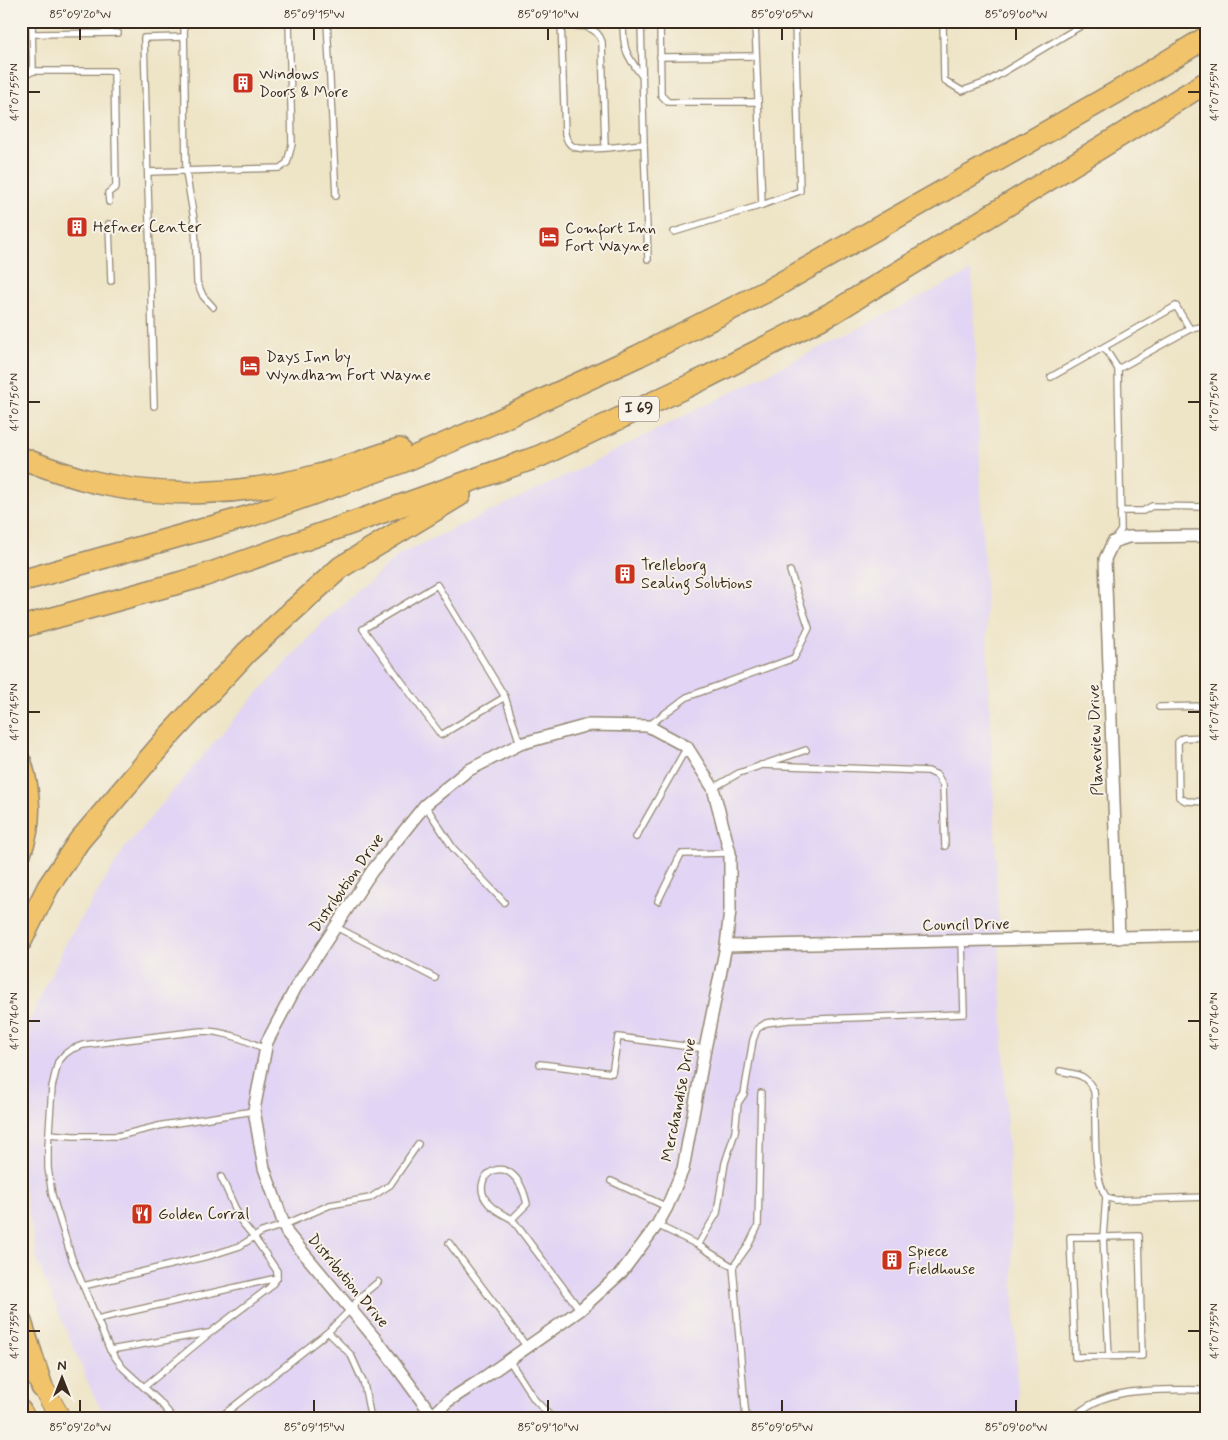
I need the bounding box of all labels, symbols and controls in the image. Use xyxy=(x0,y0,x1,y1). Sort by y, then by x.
text: 85°09'20"W xyxy=(49,7,111,23)
text: 85°09'15"W xyxy=(284,7,344,23)
text: 85°09'10"W xyxy=(517,7,579,23)
text: 85°09'05"W xyxy=(751,7,813,23)
text: 85°09'00"W xyxy=(985,7,1047,23)
text: 41°07'55"N xyxy=(7,63,23,121)
text: 41°07'55"N xyxy=(1207,63,1223,121)
place label: Windows Doors & More xyxy=(259,64,348,103)
building icon: Windows Doors & More xyxy=(231,71,255,95)
building icon: Hefner Center xyxy=(65,215,89,239)
place label: Hefner Center xyxy=(93,217,202,238)
place label: Comfort Inn Fort Wayne xyxy=(565,218,656,257)
hotel icon: Comfort Inn Fort Wayne xyxy=(537,225,561,249)
place label: Days Inn by Wyndham Fort Wayne xyxy=(266,347,431,386)
hotel icon: Days Inn by Wyndham Fort Wayne xyxy=(238,354,262,378)
text: 41°07'50"N xyxy=(7,373,23,431)
text: 41°07'50"N xyxy=(1207,373,1223,431)
road number: I 69 xyxy=(619,396,659,422)
place label: Trelleborg Sealing Solutions xyxy=(641,555,752,595)
building icon: Trelleborg Sealing Solutions xyxy=(613,562,637,586)
text: 41°07'45"N xyxy=(7,683,23,741)
text: 41°07'45"N xyxy=(1207,683,1223,741)
street label: Planeview Drive xyxy=(1084,684,1108,796)
street label: Distribution Drive xyxy=(305,829,389,937)
street label: Council Drive xyxy=(922,914,1010,936)
text: 41°07'40"N xyxy=(7,992,23,1050)
text: 41°07'40"N xyxy=(1207,992,1223,1050)
street label: Merchandise Drive xyxy=(657,1036,701,1164)
restaurant icon: Golden Corral xyxy=(130,1202,154,1226)
place label: Golden Corral xyxy=(158,1204,250,1225)
street label: Distribution Drive xyxy=(303,1230,393,1332)
place label: Spiece Fieldhouse xyxy=(908,1241,975,1280)
building icon: Spiece Fieldhouse xyxy=(880,1248,904,1272)
text: 41°07'35"N xyxy=(7,1303,23,1359)
text: 41°07'35"N xyxy=(1207,1303,1223,1359)
north arrow xyxy=(38,1352,88,1402)
text: N xyxy=(57,1357,67,1375)
text: 85°09'20"W xyxy=(49,1420,111,1436)
text: 85°09'15"W xyxy=(284,1420,344,1436)
text: 85°09'10"W xyxy=(517,1420,579,1436)
text: 85°09'05"W xyxy=(751,1420,813,1436)
text: 85°09'00"W xyxy=(985,1420,1047,1436)

